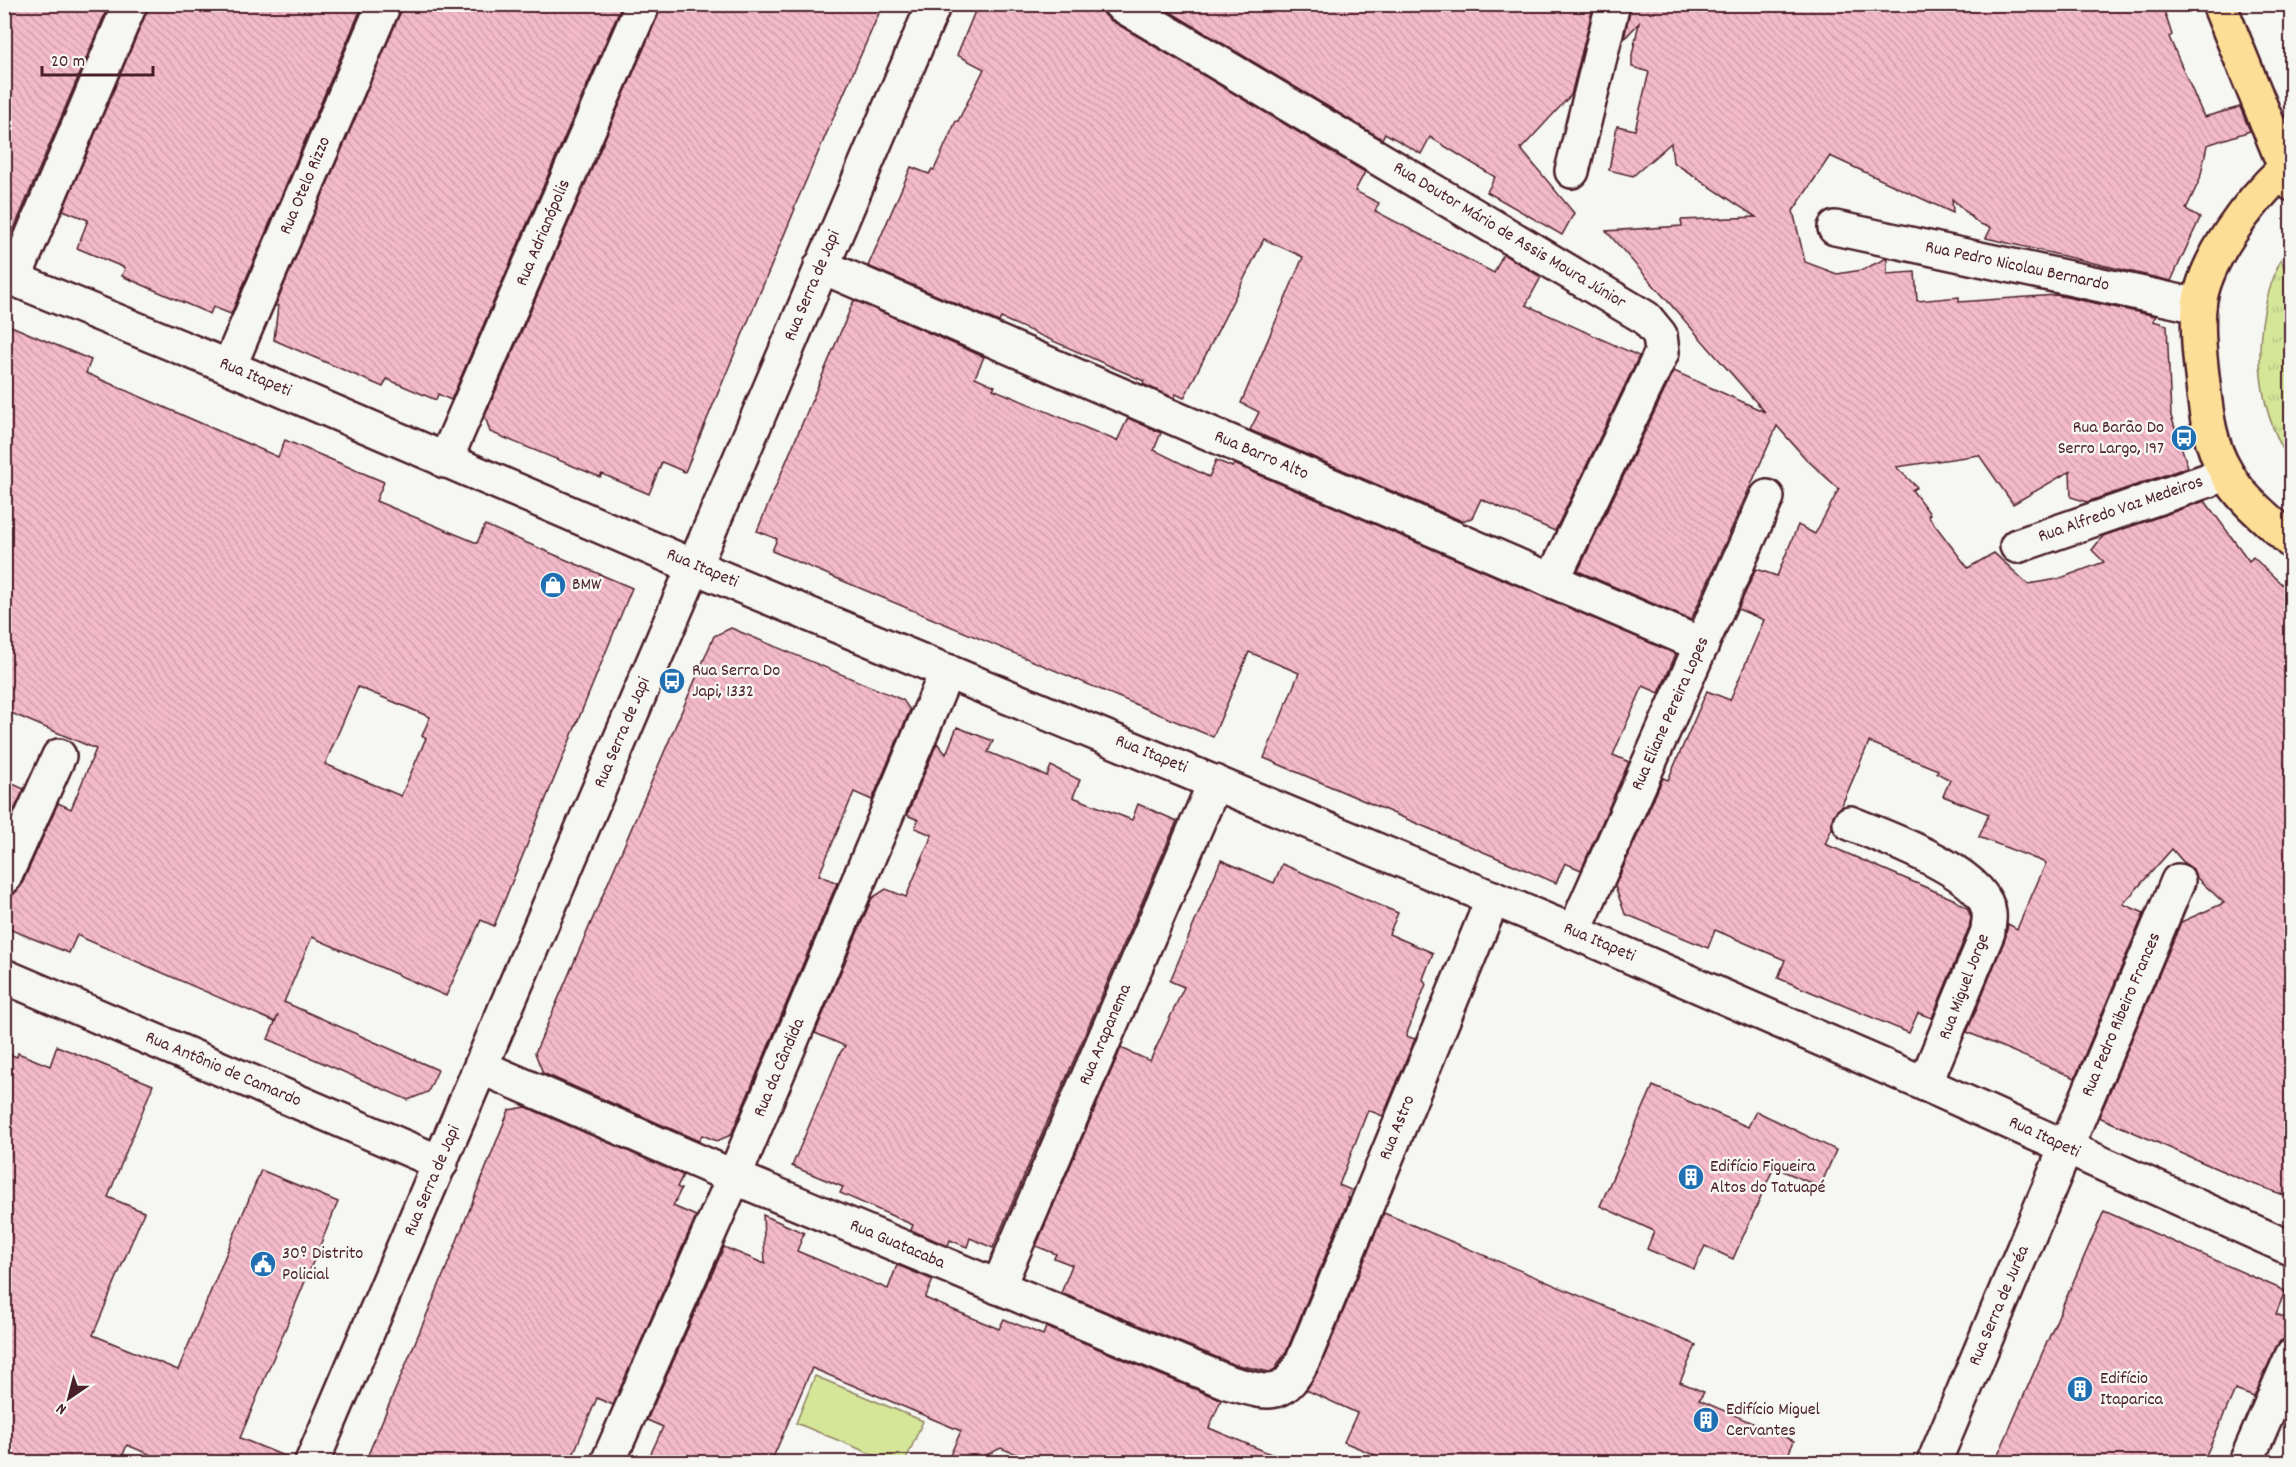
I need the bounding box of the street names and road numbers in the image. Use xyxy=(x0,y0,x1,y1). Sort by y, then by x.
street label: Rua Otelo Rizzo xyxy=(274,133,338,239)
street label: Rua Doutor Mário de Assis Moura Júnior xyxy=(1388,156,1631,316)
street label: Rua Adrianópolis xyxy=(510,176,578,290)
street label: Rua Serra de Japi xyxy=(778,227,848,345)
street label: Rua Pedro Nicolau Bernardo xyxy=(1923,235,2111,299)
street label: Rua Itapeti xyxy=(215,352,295,404)
street label: Rua Barro Alto xyxy=(1210,425,1312,487)
street label: Rua Alfredo Vaz Medeiros xyxy=(2035,470,2207,550)
street label: Rua Itapeti xyxy=(662,543,742,595)
street label: Rua Eliane Pereira Lopes xyxy=(1626,633,1716,795)
street label: Rua Serra de Japi xyxy=(588,674,658,792)
street label: Rua Itapeti xyxy=(1111,729,1191,781)
street label: Rua Itapeti xyxy=(1559,917,1639,969)
street label: Rua Pedro Ribeiro Frances xyxy=(2076,929,2168,1101)
street label: Rua Miguel Jorge xyxy=(1933,930,1997,1044)
street label: Rua Arapanema xyxy=(1073,980,1139,1090)
street label: Rua da Cândida xyxy=(748,1014,812,1121)
street label: Rua Antônio de Camardo xyxy=(141,1026,305,1114)
street label: Rua Astro xyxy=(1374,1092,1422,1164)
street label: Rua Itapeti xyxy=(2004,1111,2084,1165)
street label: Rua Serra de Japi xyxy=(398,1122,468,1240)
street label: Rua Guatacaba xyxy=(845,1214,949,1277)
street label: Rua Serra de Juréa xyxy=(1963,1241,2037,1370)

